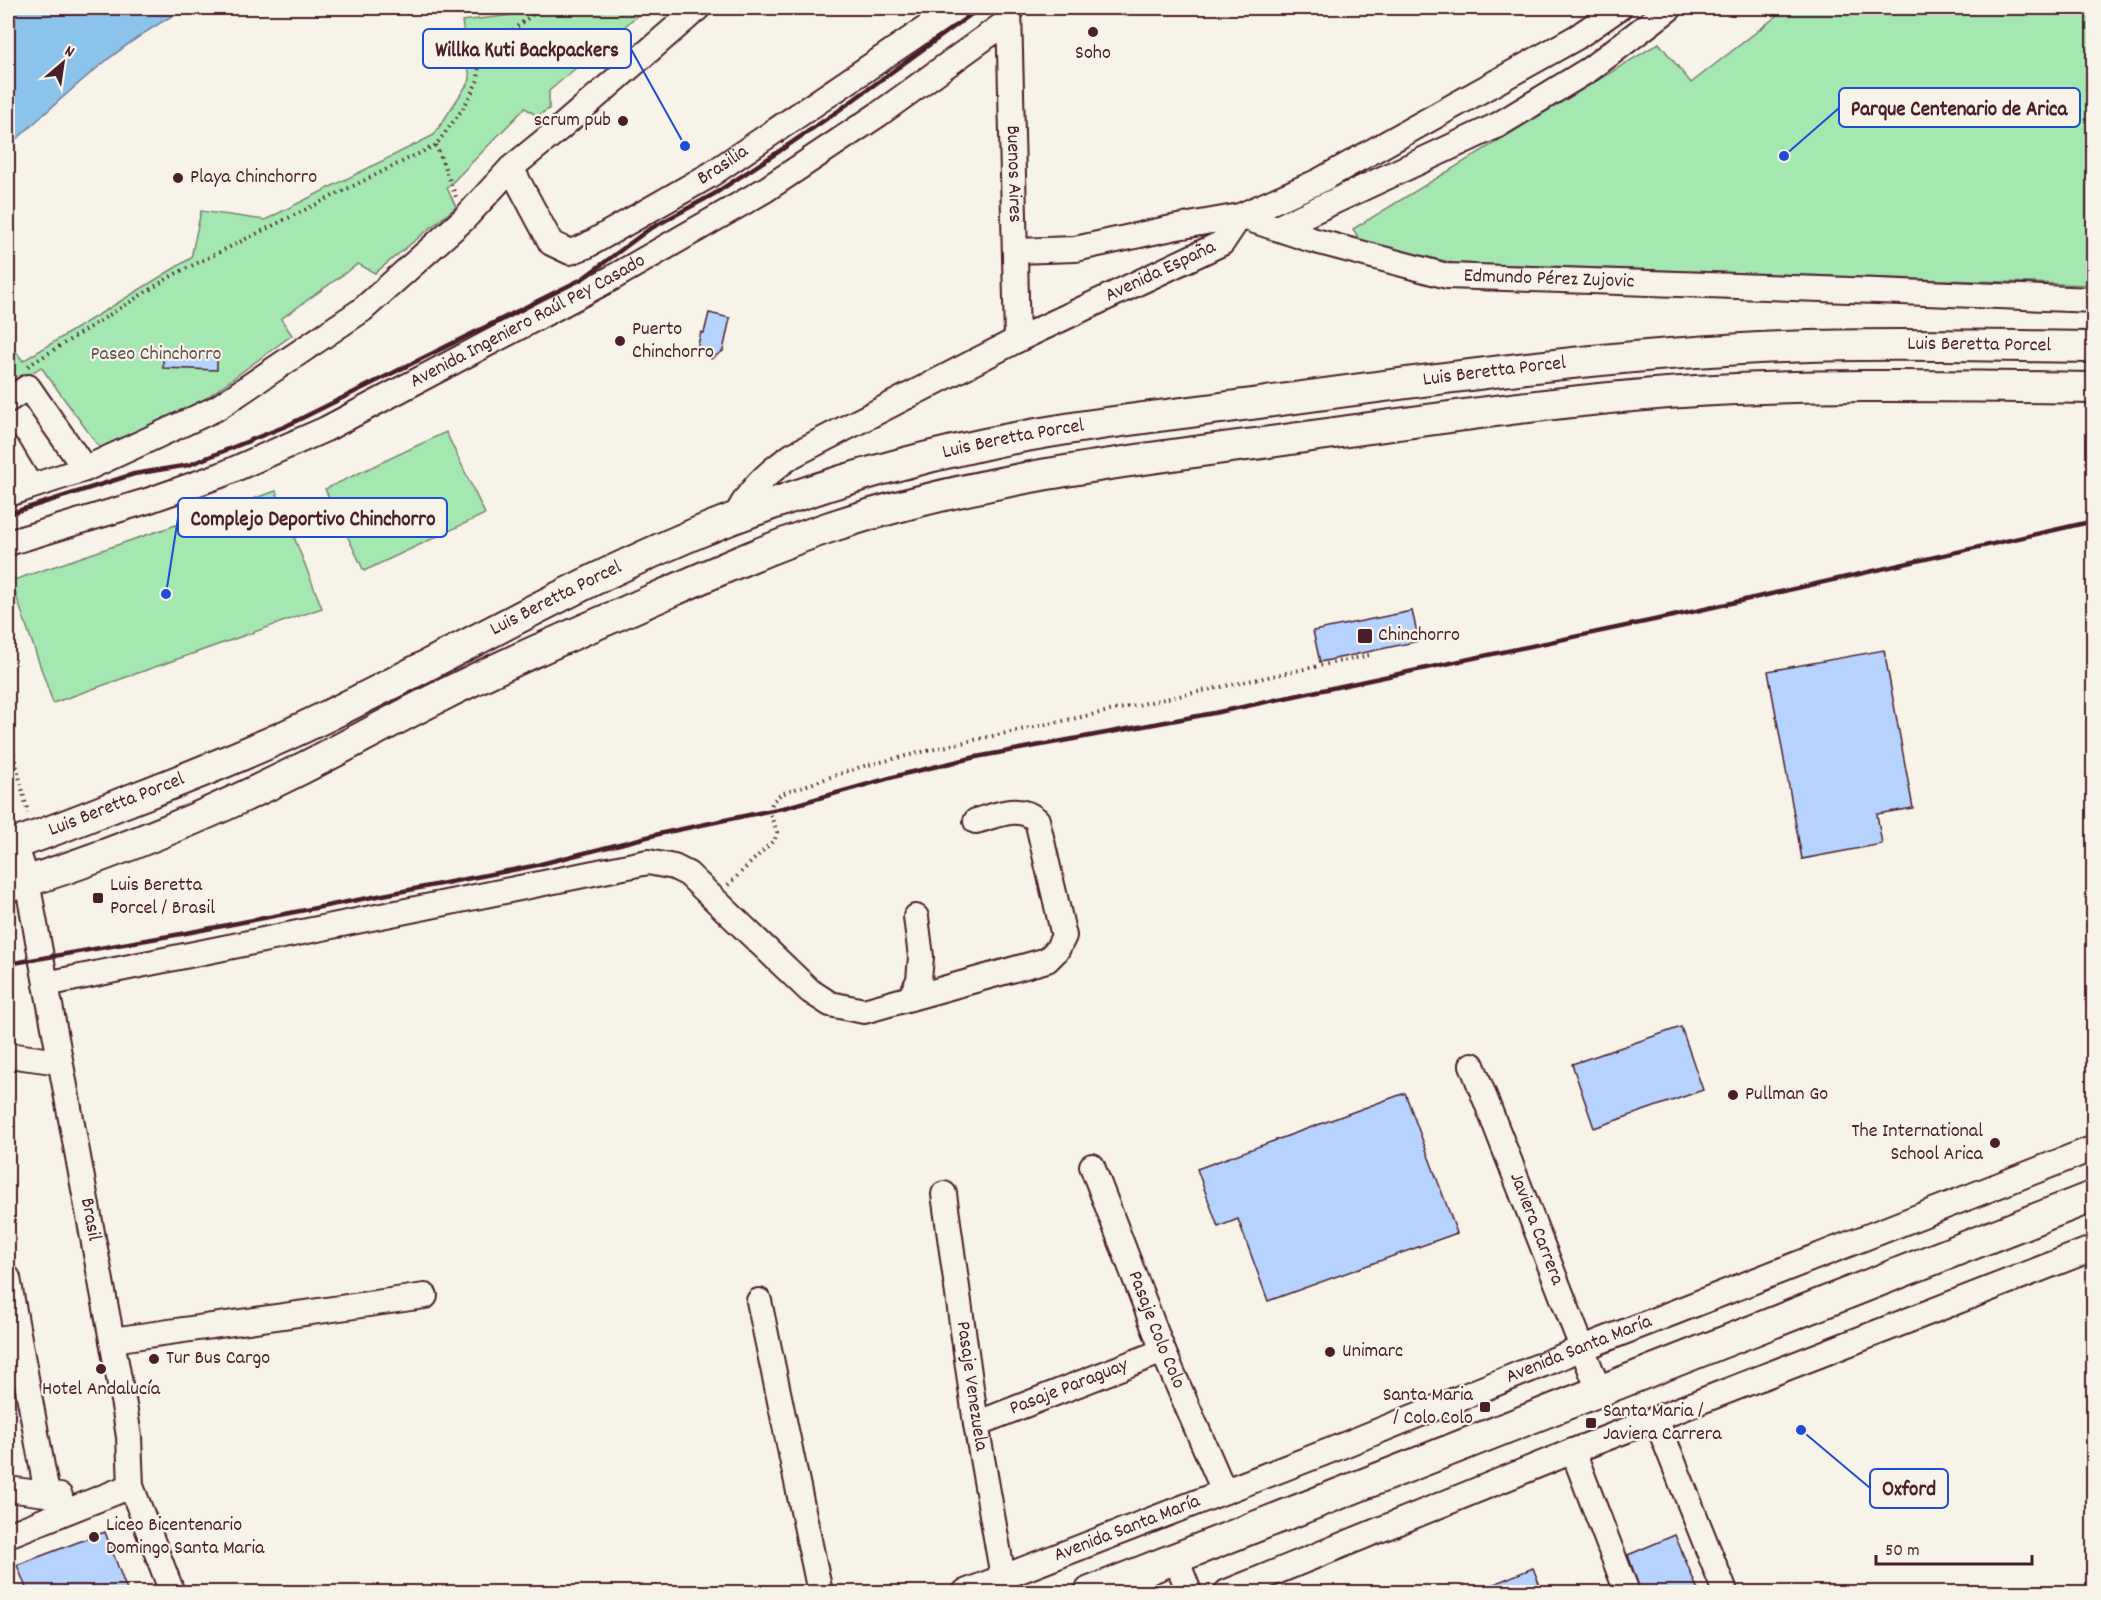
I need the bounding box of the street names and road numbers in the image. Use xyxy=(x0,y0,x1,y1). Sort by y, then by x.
street label: Buenos Aires xyxy=(998,125,1028,223)
street label: Brasilia xyxy=(693,138,755,193)
street label: Avenida España xyxy=(1101,234,1221,310)
street label: Avenida Ingeniero Raúl Pey Casado xyxy=(405,247,651,396)
street label: Edmundo Pérez Zujovic xyxy=(1463,263,1635,297)
street label: Luis Beretta Porcel xyxy=(1907,331,2052,360)
street label: Luis Beretta Porcel xyxy=(1421,350,1568,395)
street label: Luis Beretta Porcel xyxy=(940,412,1086,467)
street label: Luis Beretta Porcel xyxy=(486,554,627,644)
street label: Luis Beretta Porcel xyxy=(45,766,189,845)
street label: Javiera Carrera xyxy=(1501,1169,1571,1290)
street label: Brasil xyxy=(72,1196,107,1243)
street label: Pasaje Colo Colo xyxy=(1120,1267,1192,1393)
street label: Avenida Santa María xyxy=(1502,1308,1657,1392)
street label: Pasaje Venezuela xyxy=(948,1320,995,1454)
street label: Pasaje Paraguay xyxy=(1006,1352,1133,1423)
street label: Avenida Santa María xyxy=(1050,1488,1205,1570)

